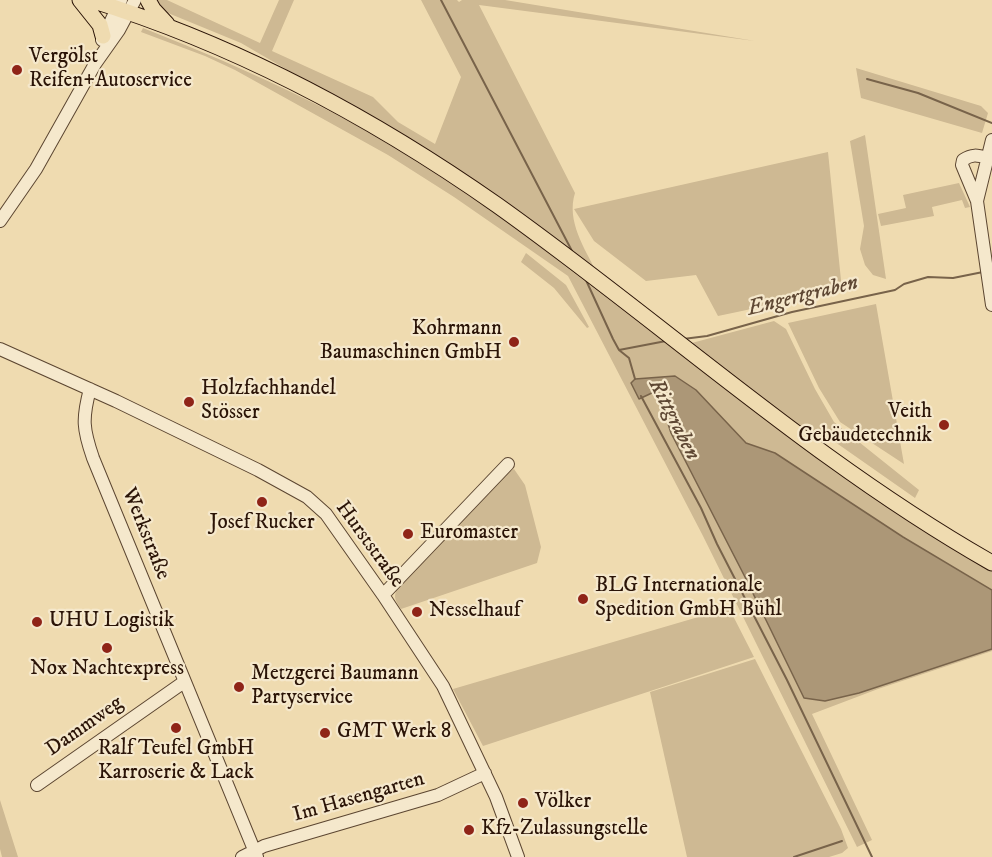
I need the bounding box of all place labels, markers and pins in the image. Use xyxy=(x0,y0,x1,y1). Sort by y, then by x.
place label: Vergölst Reifen+Autoservice xyxy=(29,45,192,95)
marker: Vergölst Reifen+Autoservice xyxy=(10,63,24,77)
place label: Kohrmann Baumaschinen GmbH xyxy=(320,317,502,367)
marker: Kohrmann Baumaschinen GmbH xyxy=(507,335,521,349)
place label: Holzfachhandel Stösser xyxy=(201,377,336,427)
marker: Holzfachhandel Stösser xyxy=(182,395,196,409)
place label: Veith Gebäudetechnik xyxy=(798,400,932,450)
marker: Veith Gebäudetechnik xyxy=(937,418,951,432)
marker: Josef Rucker xyxy=(255,495,269,509)
place label: Josef Rucker xyxy=(210,511,314,537)
place label: Euromaster xyxy=(420,521,518,547)
marker: Euromaster xyxy=(401,527,415,541)
place label: BLG Internationale Spedition GmbH Bühl xyxy=(595,574,782,624)
marker: BLG Internationale Spedition GmbH Bühl xyxy=(576,592,590,606)
place label: Nesselhauf xyxy=(429,599,520,625)
marker: Nesselhauf xyxy=(410,605,424,619)
place label: UHU Logistik xyxy=(49,609,174,635)
marker: UHU Logistik xyxy=(30,615,44,629)
marker: Nox Nachtexpress xyxy=(100,641,114,655)
place label: Nox Nachtexpress xyxy=(30,657,184,683)
place label: Metzgerei Baumann Partyservice xyxy=(251,662,419,712)
marker: Metzgerei Baumann Partyservice xyxy=(232,680,246,694)
place label: GMT Werk 8 xyxy=(337,720,451,746)
marker: Ralf Teufel GmbH Karroserie & Lack xyxy=(169,721,183,735)
marker: GMT Werk 8 xyxy=(318,726,332,740)
place label: Ralf Teufel GmbH Karroserie & Lack xyxy=(98,737,254,787)
place label: Völker xyxy=(535,790,591,816)
marker: Völker xyxy=(516,796,530,810)
place label: Kfz-Zulassungstelle xyxy=(481,817,648,843)
marker: Kfz-Zulassungstelle xyxy=(462,823,476,837)

